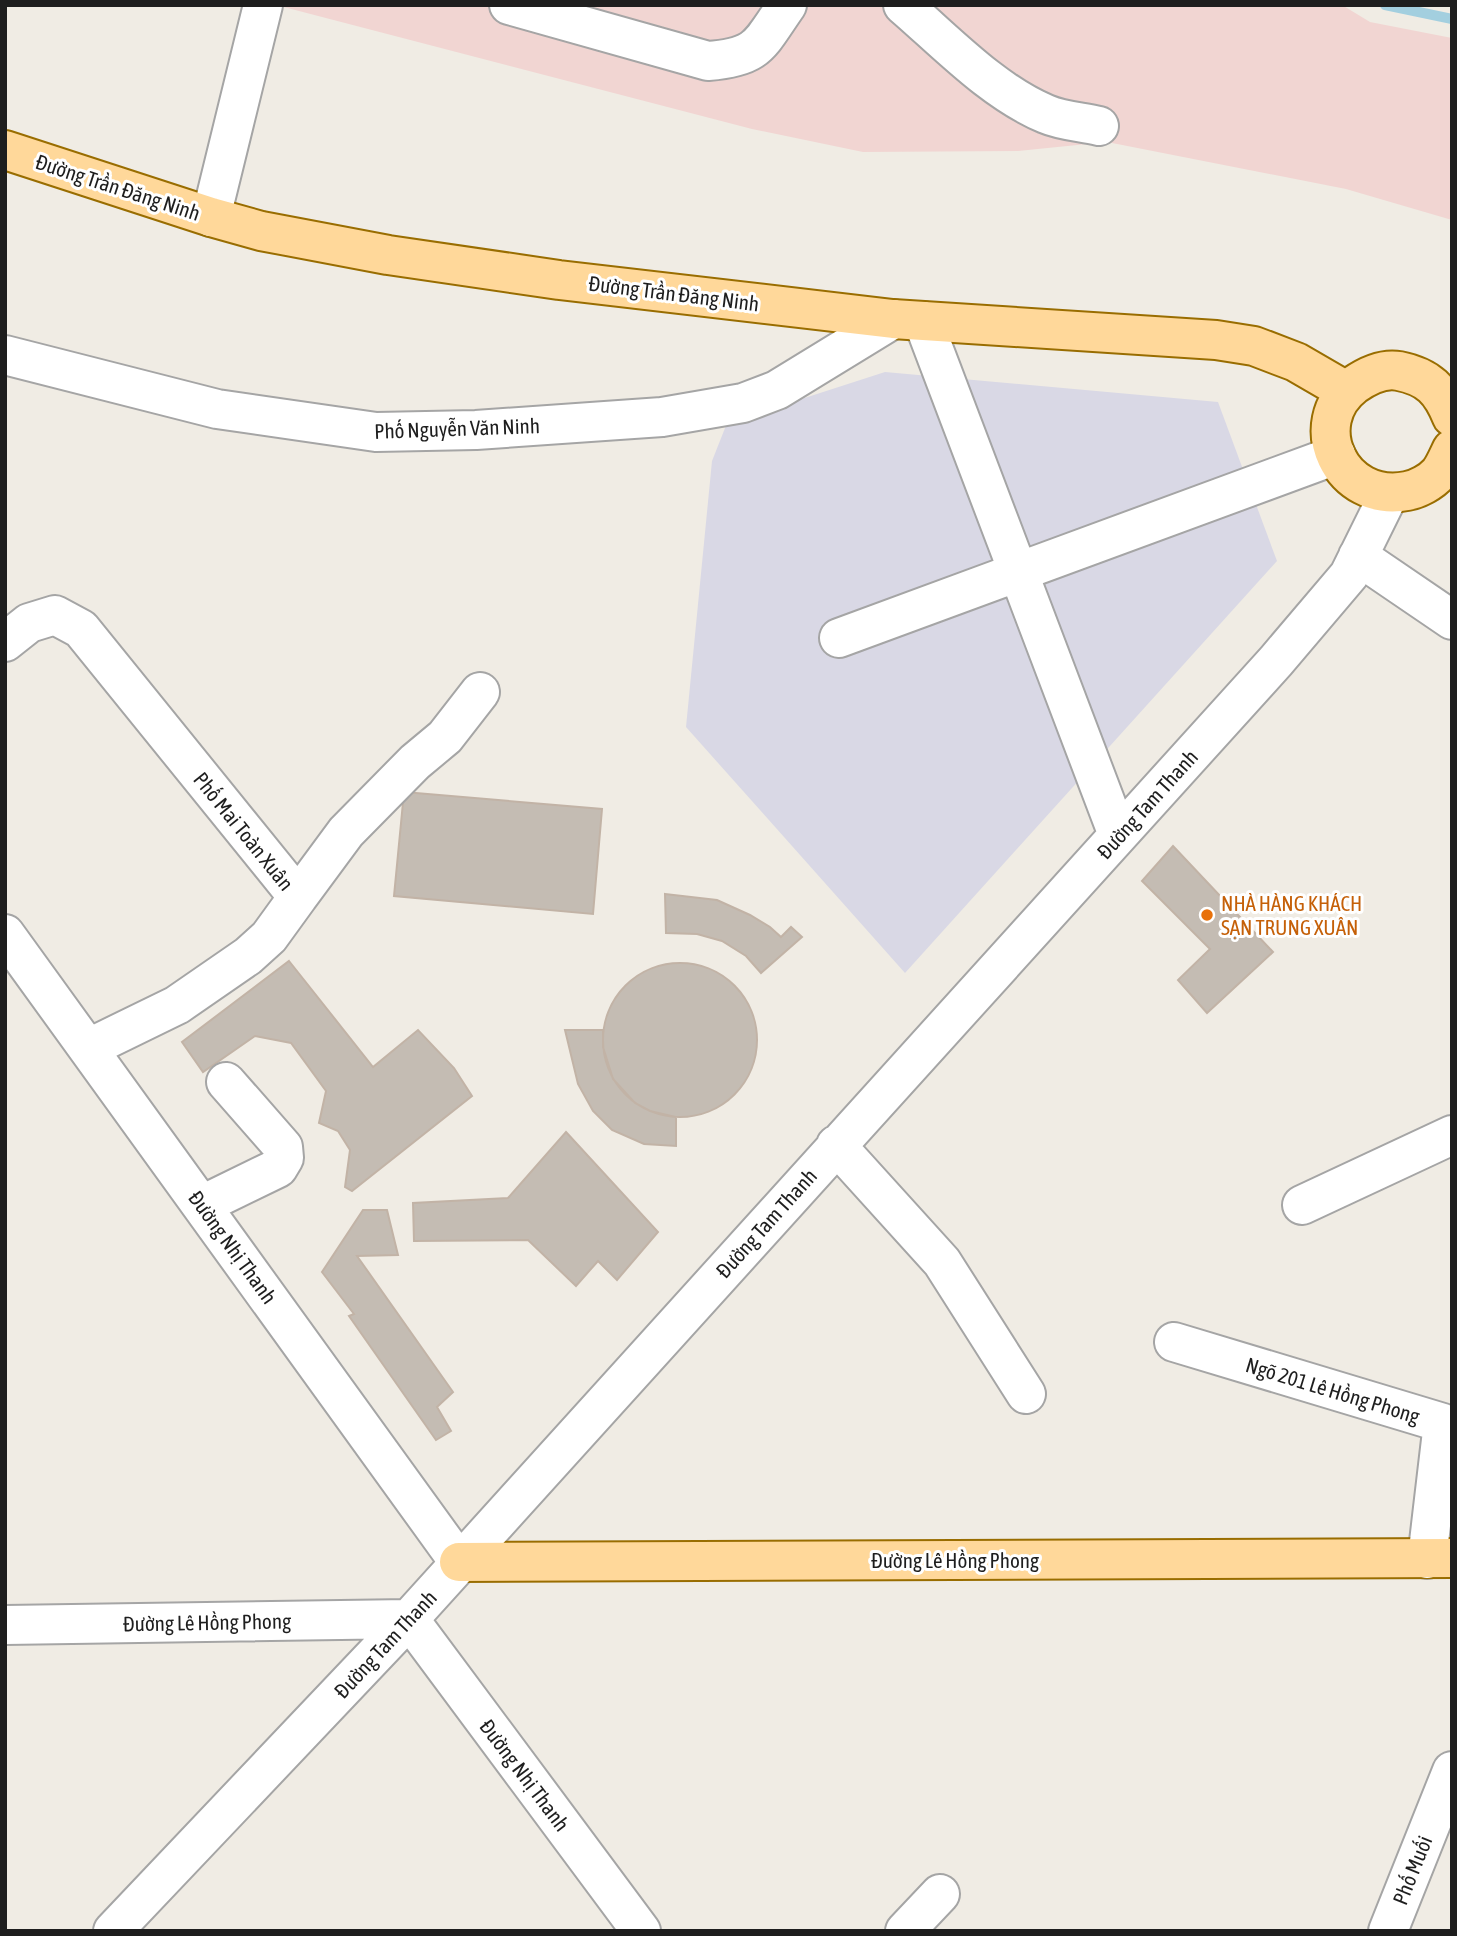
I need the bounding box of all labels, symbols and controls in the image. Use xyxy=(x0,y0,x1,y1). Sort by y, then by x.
street label: Đường Trần Đăng Ninh xyxy=(33,149,203,225)
street label: Đường Trần Đăng Ninh xyxy=(587,271,761,315)
street label: Phố Nguyễn Văn Ninh xyxy=(374,413,540,443)
street label: Đường Tam Thanh xyxy=(1092,745,1202,863)
street label: Phố Mai Toàn Xuân xyxy=(189,767,299,895)
place label: NHÀ HÀNG KHÁCH SẠN TRUNG XUÂN xyxy=(1221,891,1362,939)
marker: NHÀ HÀNG KHÁCH SẠN TRUNG XUÂN xyxy=(1199,907,1215,923)
street label: Đường Tam Thanh xyxy=(711,1164,821,1282)
street label: Đường Nhị Thanh xyxy=(184,1186,282,1308)
street label: Ngõ 201 Lê Hồng Phong xyxy=(1243,1352,1423,1428)
street label: Đường Lê Hồng Phong xyxy=(871,1548,1039,1572)
street label: Đường Tam Thanh xyxy=(329,1585,441,1703)
street label: Đường Lê Hồng Phong xyxy=(123,1609,291,1635)
street label: Đường Nhị Thanh xyxy=(475,1715,575,1835)
street label: Phố Muối xyxy=(1387,1832,1437,1908)

